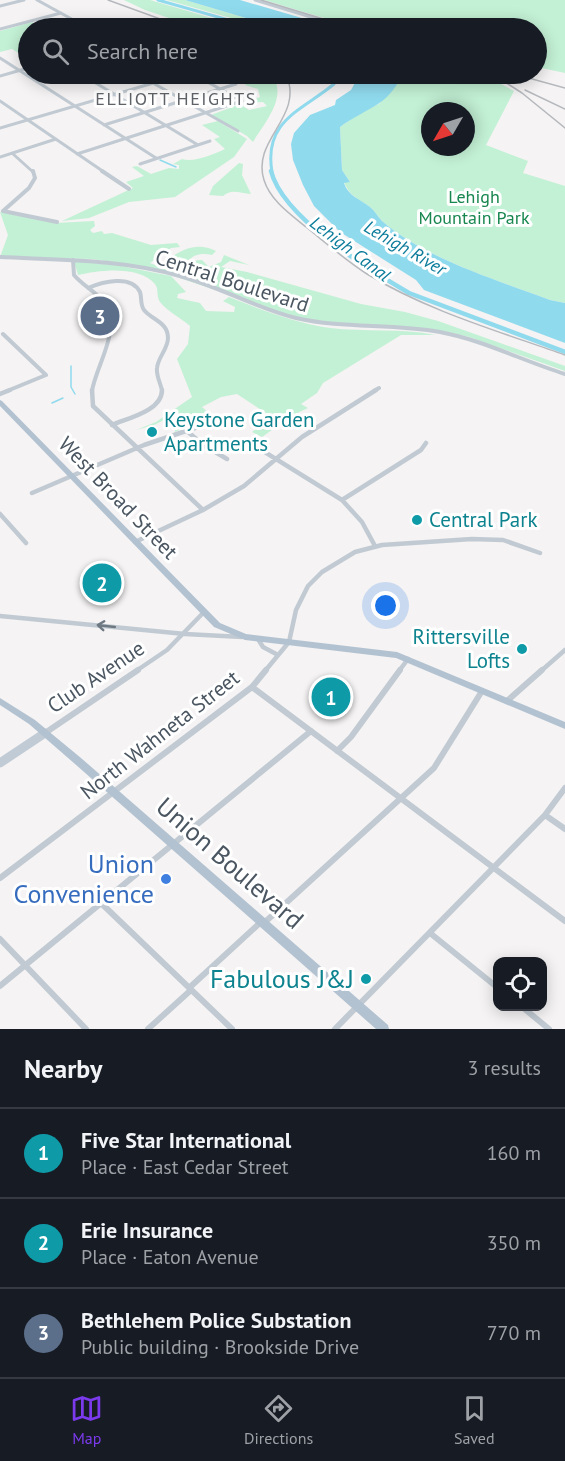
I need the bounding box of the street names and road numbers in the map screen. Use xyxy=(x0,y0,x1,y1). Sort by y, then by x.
street label: Central Boulevard xyxy=(152,243,312,318)
street label: West Broad Street xyxy=(53,431,184,565)
street label: Club Avenue xyxy=(42,634,149,719)
street label: North Wahneta Street xyxy=(75,664,245,805)
street label: Union Boulevard xyxy=(150,790,311,936)

